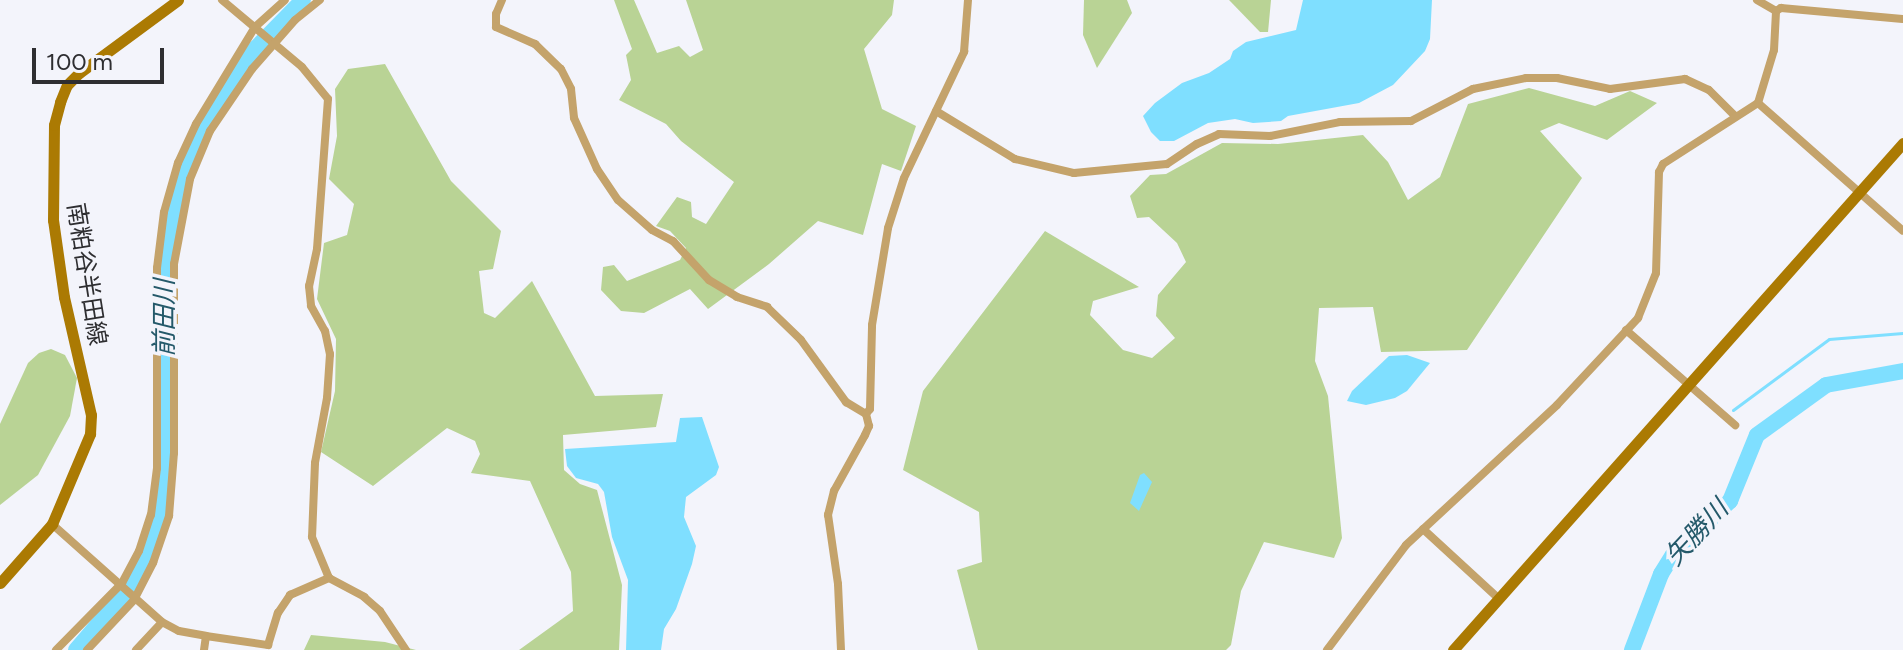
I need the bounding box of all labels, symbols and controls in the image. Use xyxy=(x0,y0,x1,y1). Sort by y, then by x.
scale bar xyxy=(36,32,168,82)
text: 100 m xyxy=(46,47,113,76)
street label: 南粕谷半田線 xyxy=(62,201,112,347)
water label: 前田川 xyxy=(149,279,181,357)
water label: 矢勝川 xyxy=(1659,494,1735,572)

